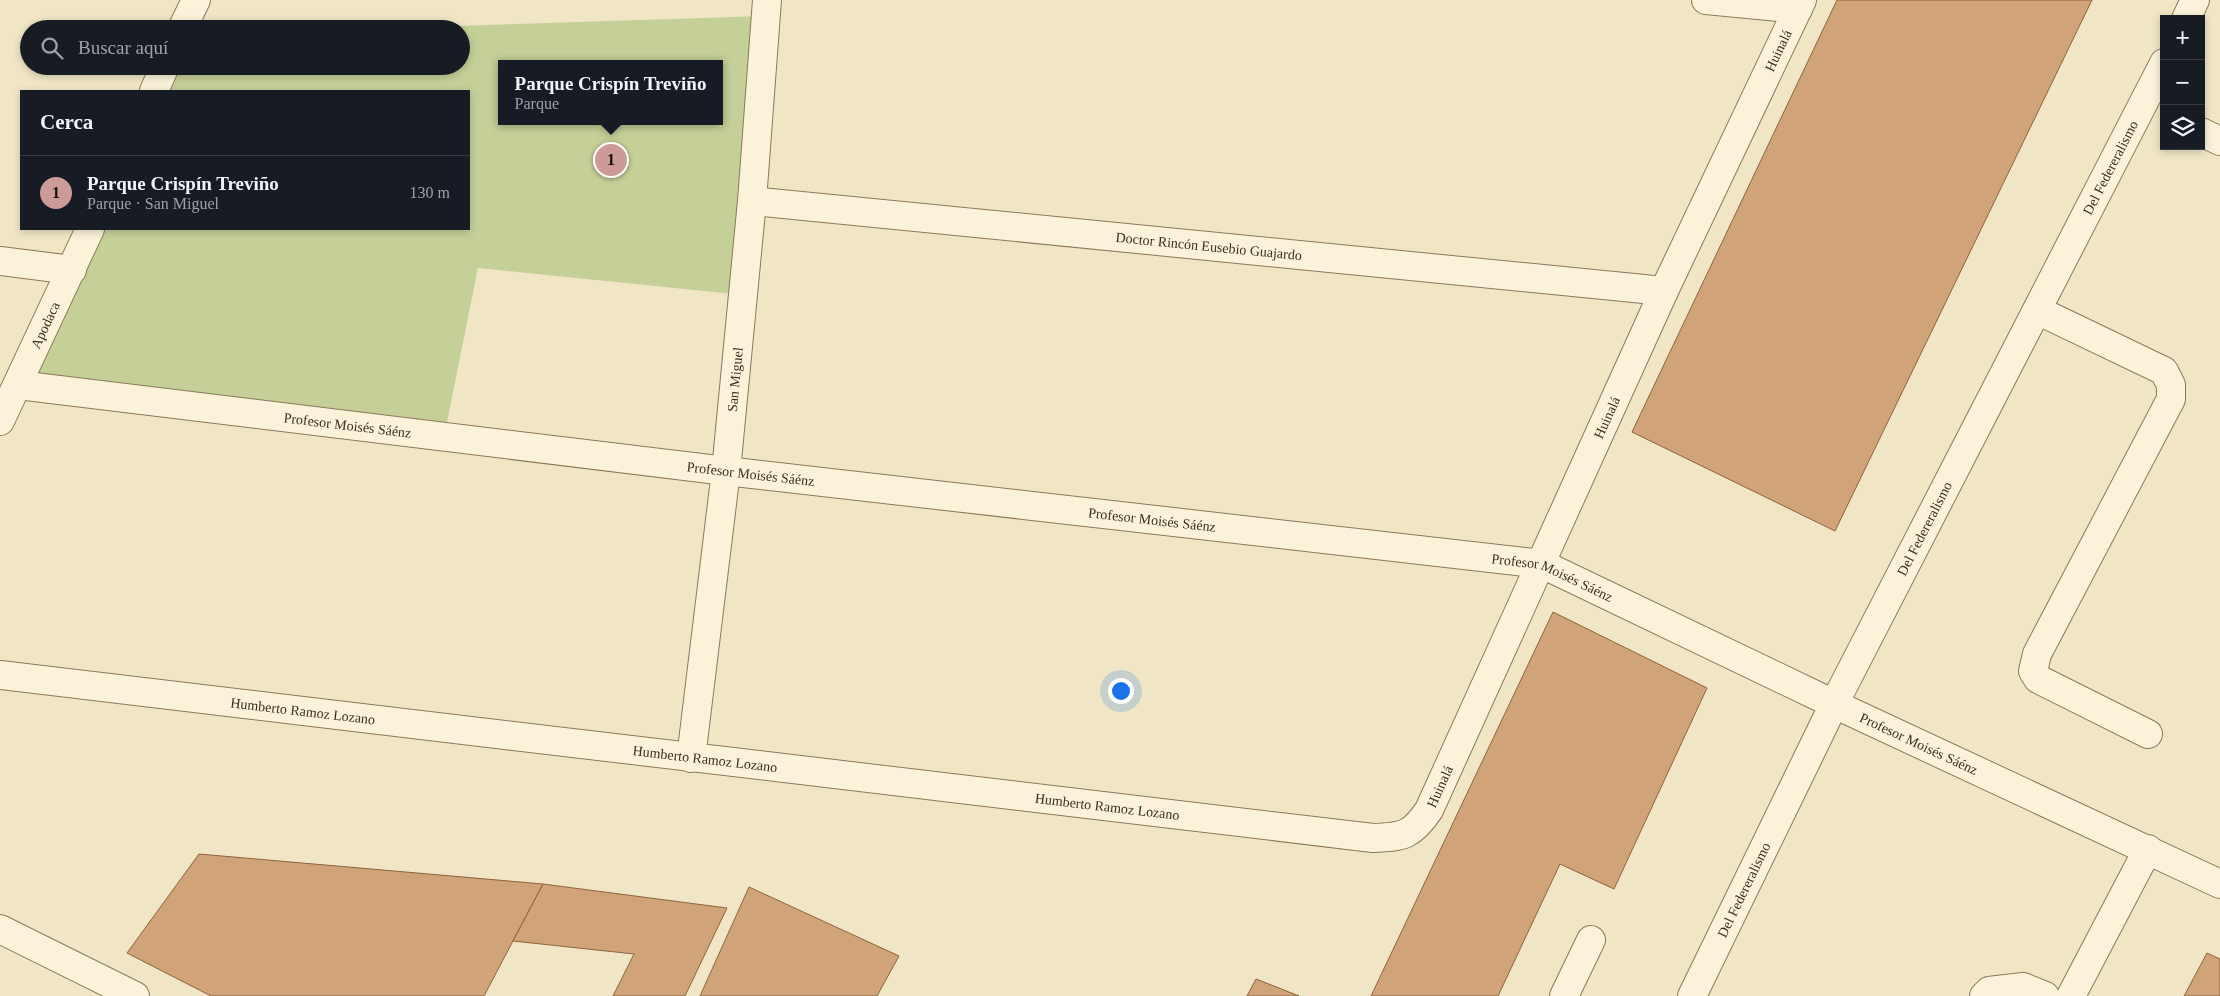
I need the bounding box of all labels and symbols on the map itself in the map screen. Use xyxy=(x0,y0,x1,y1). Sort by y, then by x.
street label: Huinalá xyxy=(1762,27,1795,74)
street label: Del Federeralismo xyxy=(2080,118,2141,217)
pin: 1 xyxy=(595,141,627,179)
street label: Doctor Rincón Eusebio Guajardo xyxy=(1115,230,1303,263)
street label: Apodaca xyxy=(28,299,63,351)
street label: San Miguel xyxy=(725,346,746,413)
street label: Huinalá xyxy=(1591,394,1623,441)
street label: Profesor Moisés Sáénz xyxy=(283,410,412,441)
street label: Profesor Moisés Sáénz xyxy=(686,459,815,489)
street label: Del Federeralismo xyxy=(1894,479,1955,578)
street label: Profesor Moisés Sáénz xyxy=(1087,505,1217,535)
street label: Profesor Moisés Sáénz xyxy=(1491,551,1615,605)
your location xyxy=(1108,678,1134,704)
street label: Humberto Ramoz Lozano xyxy=(230,695,376,727)
street label: Profesor Moisés Sáénz xyxy=(1857,710,1980,778)
street label: Humberto Ramoz Lozano xyxy=(632,743,778,775)
street label: Huinalá xyxy=(1424,763,1456,810)
street label: Humberto Ramoz Lozano xyxy=(1034,791,1180,823)
street label: Del Federeralismo xyxy=(1715,840,1774,940)

